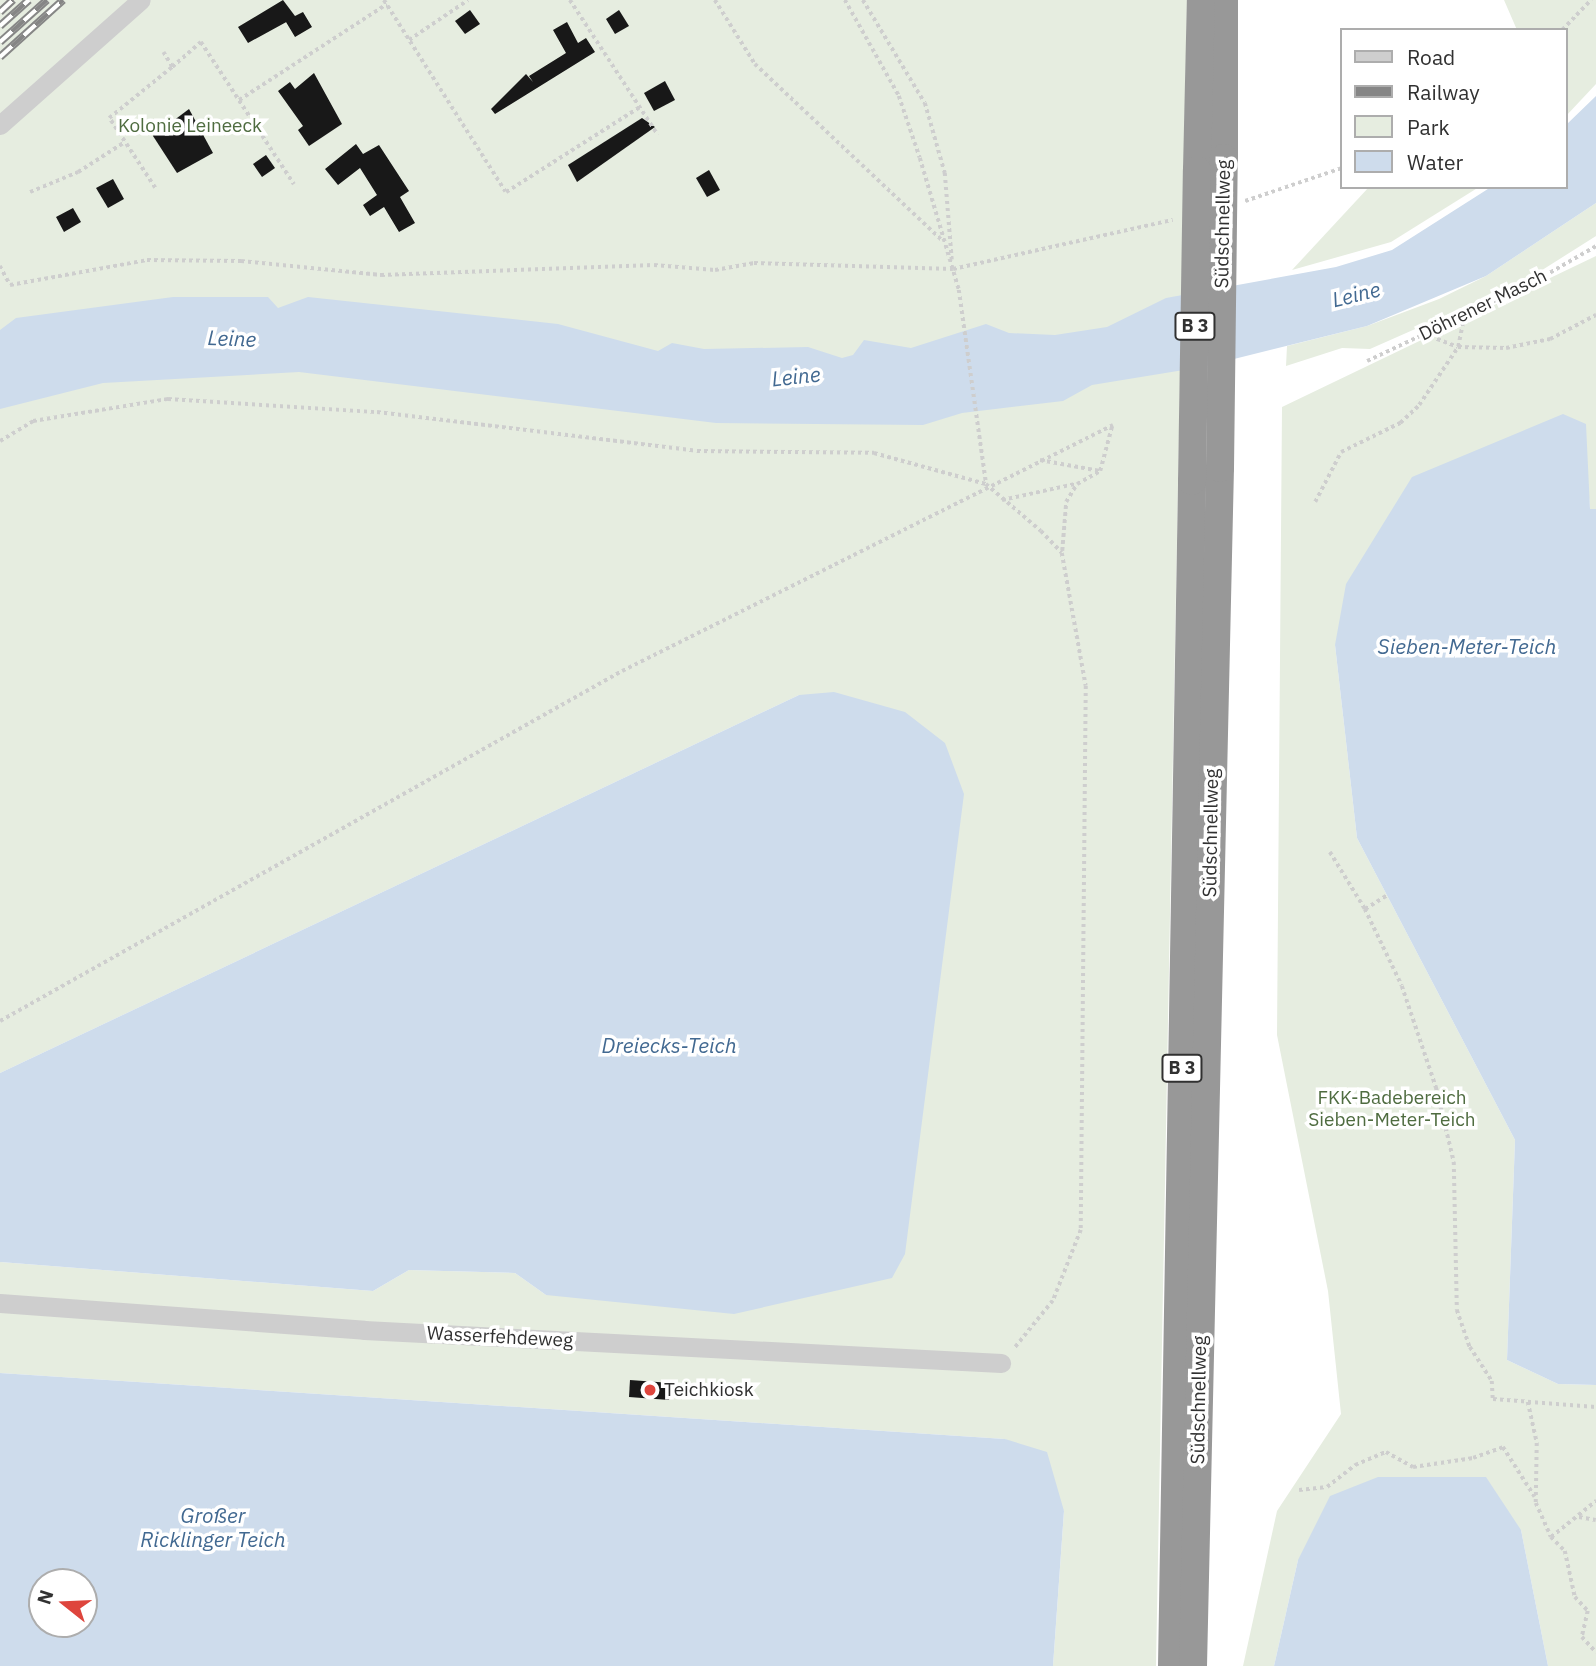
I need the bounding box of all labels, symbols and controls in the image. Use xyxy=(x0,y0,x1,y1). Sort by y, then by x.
legend xyxy=(1340,28,1568,189)
text: Road xyxy=(1407,43,1455,71)
text: Railway xyxy=(1407,78,1480,106)
text: Park xyxy=(1407,113,1450,141)
park label: Kolonie Leineeck xyxy=(118,115,262,137)
text: Water xyxy=(1407,148,1463,176)
street label: Südschnellweg xyxy=(1210,159,1236,289)
street label: Döhrener Masch xyxy=(1415,264,1551,346)
water label: Leine xyxy=(1329,276,1383,312)
road number: B 3 xyxy=(1174,312,1216,340)
water label: Leine xyxy=(207,325,257,351)
water label: Leine xyxy=(770,361,822,391)
water label: Sieben-Meter-Teich xyxy=(1378,633,1556,659)
street label: Südschnellweg xyxy=(1198,768,1224,898)
water label: Dreiecks-Teich xyxy=(601,1032,737,1058)
road number: B 3 xyxy=(1161,1054,1203,1083)
park label: FKK-Badebereich Sieben-Meter-Teich xyxy=(1308,1087,1476,1131)
street label: Wasserfehdeweg xyxy=(426,1322,574,1352)
street label: Südschnellweg xyxy=(1186,1335,1212,1465)
place label: Teichkiosk xyxy=(664,1379,754,1401)
marker: Teichkiosk xyxy=(642,1382,658,1398)
water label: Großer Ricklinger Teich xyxy=(140,1502,286,1552)
north arrow xyxy=(28,1568,98,1638)
text: N xyxy=(31,1587,58,1607)

